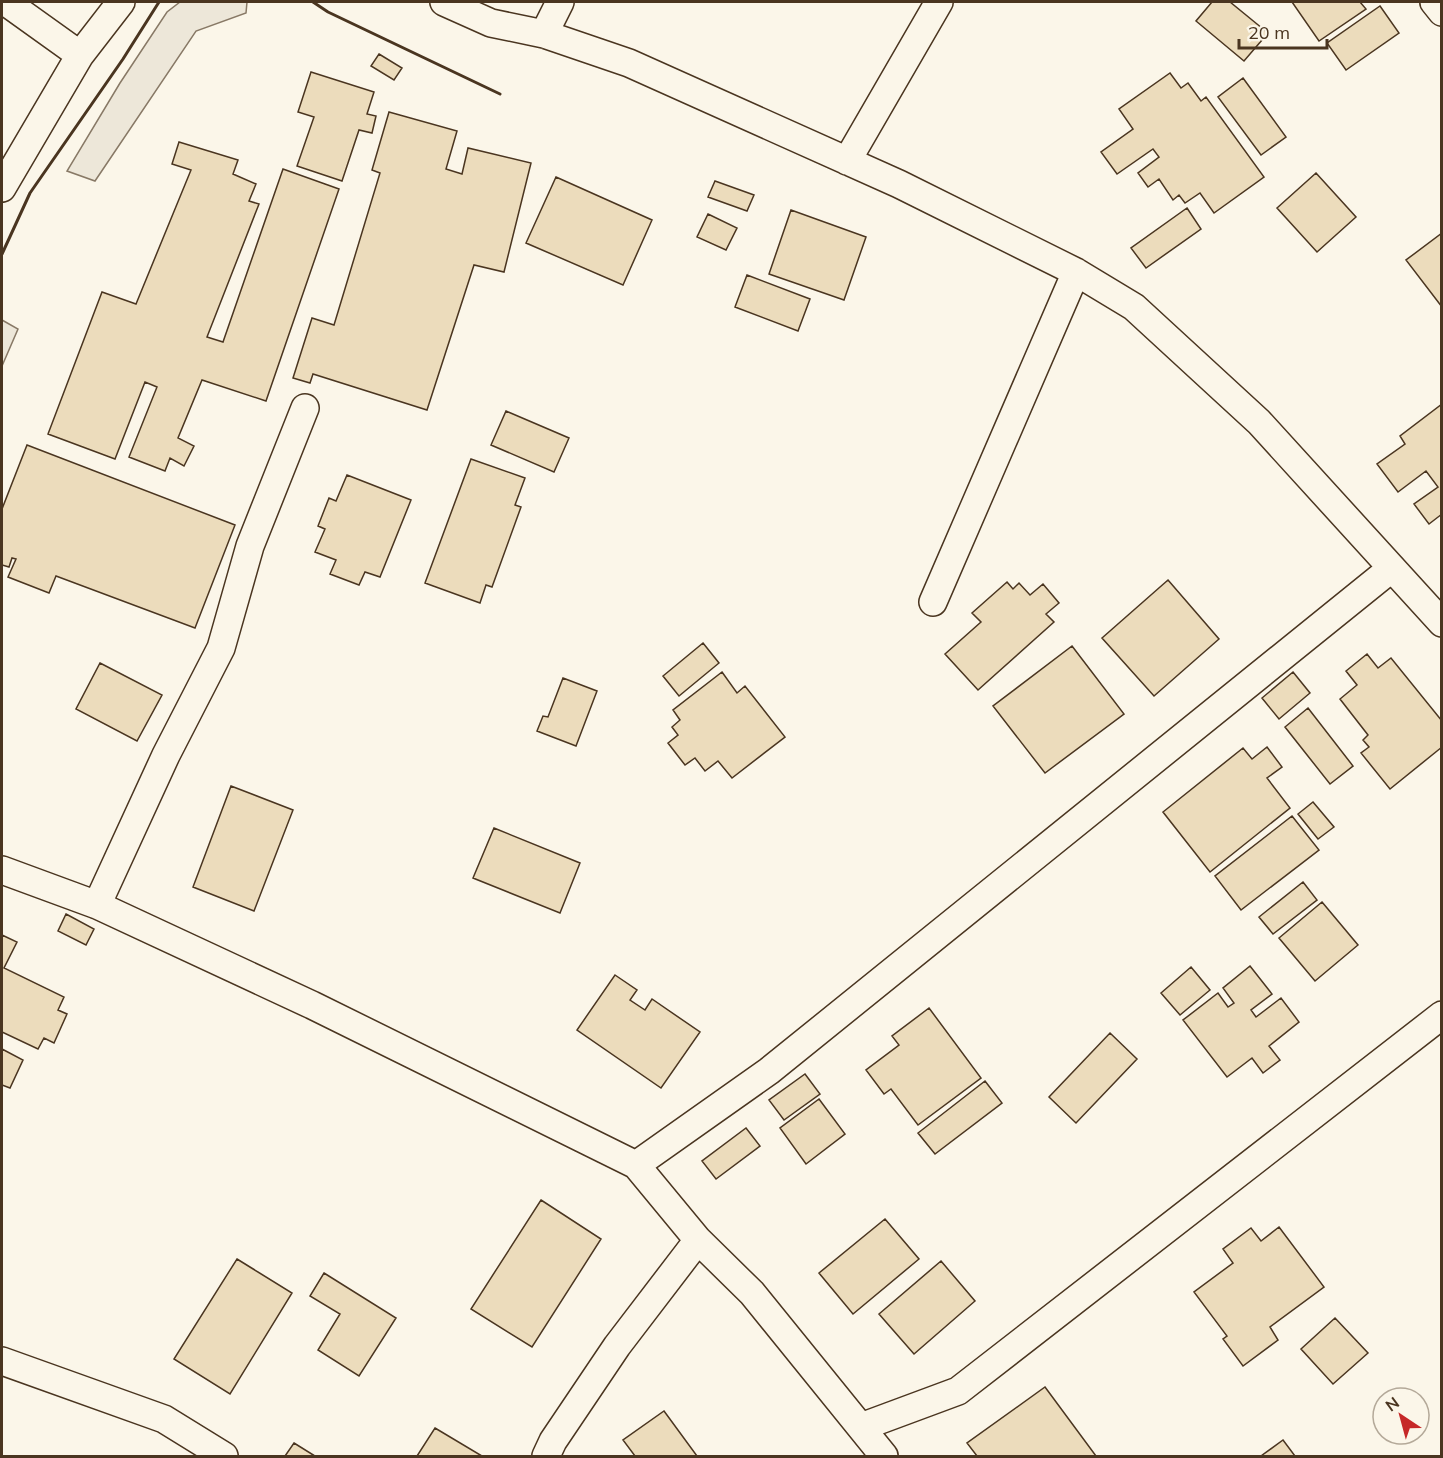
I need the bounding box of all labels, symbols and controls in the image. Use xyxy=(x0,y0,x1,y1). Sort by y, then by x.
scale bar xyxy=(1239,12,1328,50)
text: 20 m xyxy=(1248,21,1290,44)
north arrow xyxy=(1371,1386,1431,1446)
text: N xyxy=(1381,1392,1403,1416)

